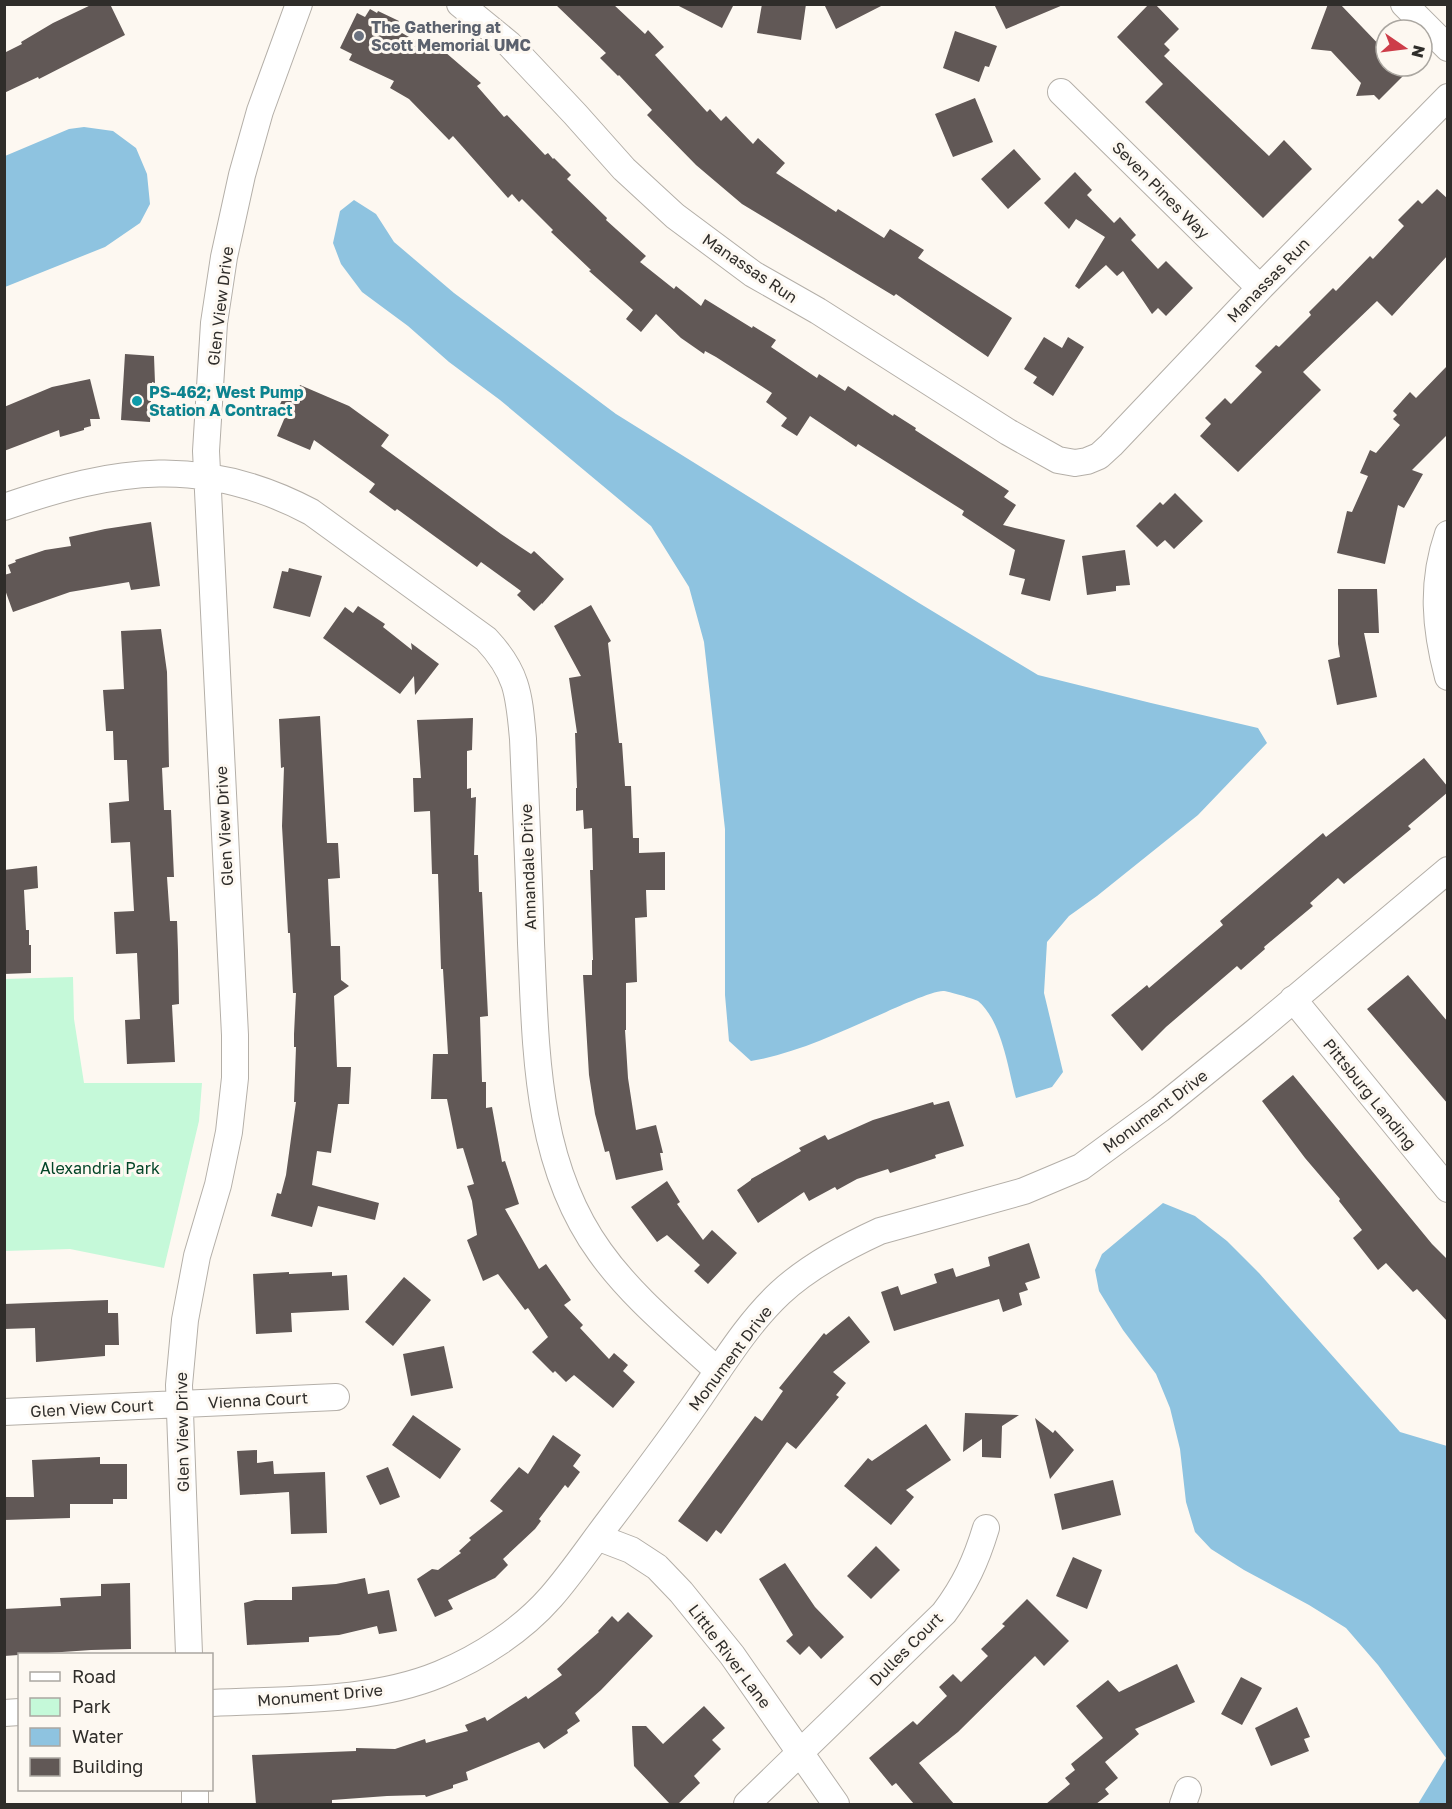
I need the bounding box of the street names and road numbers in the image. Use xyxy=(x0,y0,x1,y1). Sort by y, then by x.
street label: Seven Pines Way xyxy=(1108,137,1214,243)
street label: Manassas Run xyxy=(699,229,801,307)
street label: Manassas Run xyxy=(1223,233,1313,327)
street label: Glen View Drive xyxy=(203,245,237,367)
street label: Glen View Drive xyxy=(211,766,237,886)
street label: Annandale Drive xyxy=(516,804,540,930)
street label: Pittsburg Landing xyxy=(1319,1034,1421,1154)
street label: Monument Drive xyxy=(1099,1065,1211,1157)
street label: Monument Drive xyxy=(684,1302,776,1414)
street label: Glen View Drive xyxy=(171,1372,193,1492)
street label: Vienna Court xyxy=(207,1387,309,1413)
street label: Glen View Court xyxy=(30,1395,154,1421)
street label: Little River Lane xyxy=(684,1600,776,1712)
street label: Dulles Court xyxy=(865,1608,947,1690)
street label: Monument Drive xyxy=(256,1680,384,1710)

